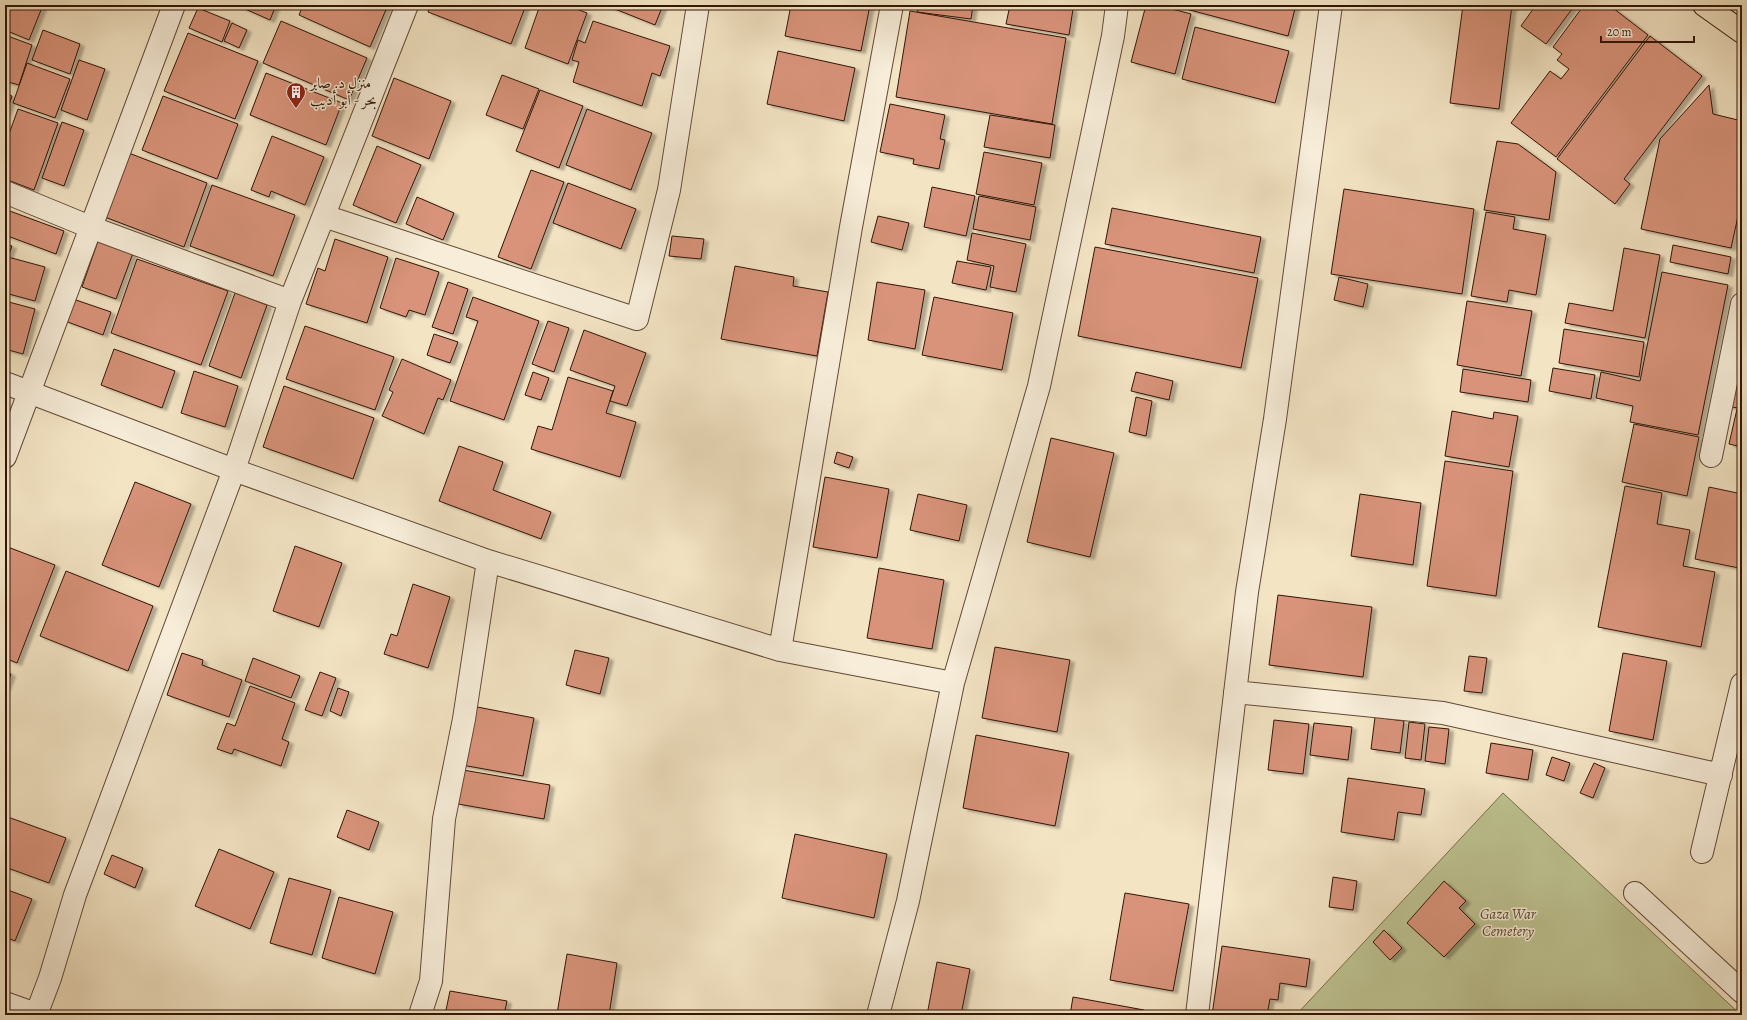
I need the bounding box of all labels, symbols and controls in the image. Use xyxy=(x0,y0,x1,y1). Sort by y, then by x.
scale bar xyxy=(1601,18,1694,44)
text: 20 m xyxy=(1607,24,1631,40)
place label: منزل د. صابر بحر - أبو أديب xyxy=(308,73,377,110)
building icon: منزل د. صابر بحر - أبو أديب xyxy=(285,81,307,109)
park label: Gaza War Cemetery xyxy=(1480,904,1537,941)

